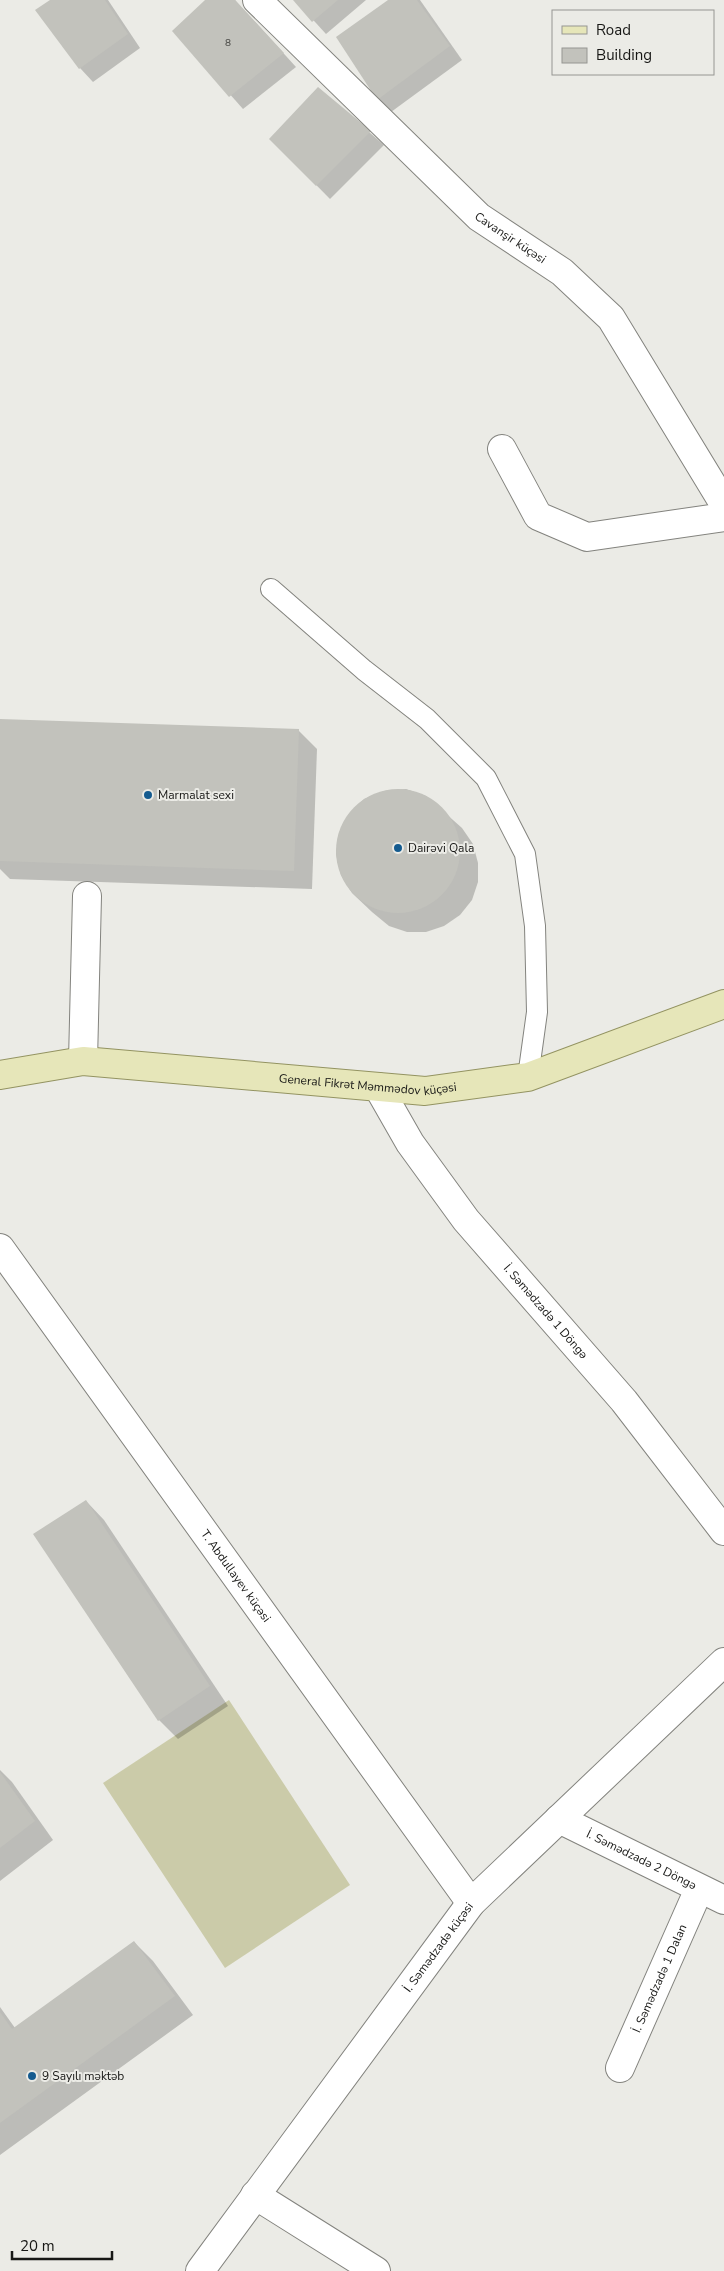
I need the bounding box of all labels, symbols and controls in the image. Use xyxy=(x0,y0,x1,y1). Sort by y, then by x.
legend xyxy=(552,10,714,75)
text: Road xyxy=(596,20,631,40)
house number: 8 xyxy=(225,36,231,50)
text: Building xyxy=(596,45,652,65)
street label: Cavanşir küçəsi xyxy=(471,208,549,267)
place label: Marmalat sexi xyxy=(158,787,234,803)
marker: Marmalat sexi xyxy=(142,789,154,801)
place label: Dairәvi Qala xyxy=(408,840,474,856)
marker: Dairәvi Qala xyxy=(392,842,404,854)
street label: General Fikrət Məmmədov küçəsi xyxy=(278,1070,458,1099)
street label: İ. Səmədzadə 1 Döngə xyxy=(500,1261,592,1362)
street label: T. Abdullayev küçəsi xyxy=(197,1527,275,1625)
street label: İ. Səmədzadə 2 Döngə xyxy=(584,1826,699,1893)
street label: İ. Səmədzadə küçəsi xyxy=(400,1899,477,1995)
street label: İ. Səmədzadə 1 Dalan xyxy=(629,1922,691,2035)
place label: 9 Sayılı məktəb xyxy=(42,2068,124,2084)
marker: 9 Sayılı məktəb xyxy=(26,2070,38,2082)
scale bar xyxy=(12,2228,112,2260)
text: 20 m xyxy=(20,2236,55,2256)

